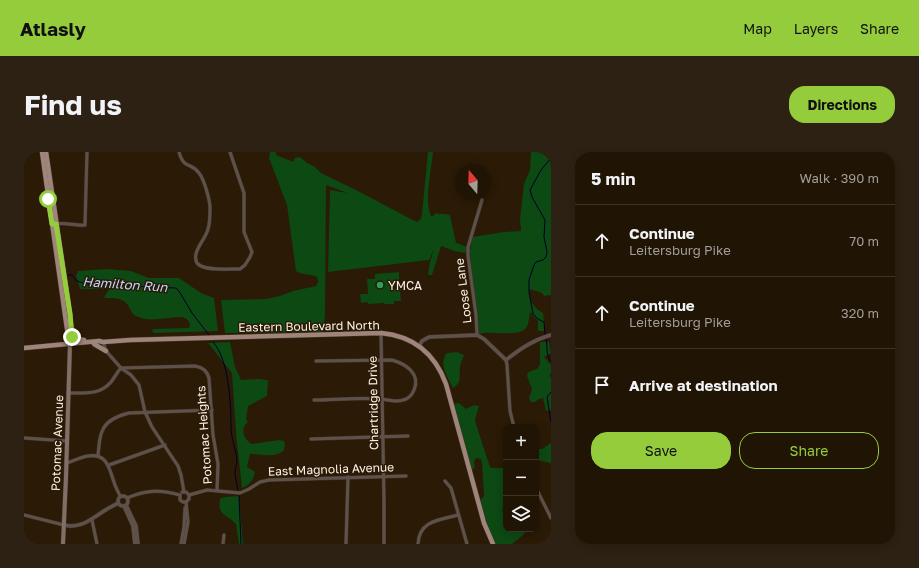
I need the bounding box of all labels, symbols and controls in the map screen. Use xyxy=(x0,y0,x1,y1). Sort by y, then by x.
text: Atlasly xyxy=(20,17,86,40)
text: Map xyxy=(743,20,772,37)
text: Layers xyxy=(794,20,838,37)
text: Share xyxy=(860,20,899,37)
button: Directions xyxy=(789,86,895,123)
text: Find us xyxy=(24,88,122,121)
north arrow xyxy=(455,164,491,200)
text: 5 min xyxy=(591,168,635,189)
text: Walk · 390 m xyxy=(800,170,879,186)
route start xyxy=(39,190,57,208)
text: Continue xyxy=(629,224,695,242)
icon: ahead xyxy=(591,230,613,252)
text: 70 m xyxy=(849,233,879,249)
text: Leitersburg Pike xyxy=(629,242,731,258)
street label: Loose Lane xyxy=(452,258,474,324)
water label: Hamilton Run xyxy=(82,273,169,295)
place label: YMCA xyxy=(388,278,422,293)
marker: YMCA xyxy=(375,280,385,290)
text: Continue xyxy=(629,296,695,314)
icon: ahead xyxy=(591,302,613,324)
text: 320 m xyxy=(841,305,879,321)
text: Leitersburg Pike xyxy=(629,314,731,330)
street label: Eastern Boulevard North xyxy=(238,317,380,335)
route end xyxy=(63,328,81,346)
street label: Chartridge Drive xyxy=(365,356,381,450)
icon: arrive xyxy=(591,374,613,396)
text: Arrive at destination xyxy=(629,376,778,394)
street label: Potomac Heights xyxy=(193,385,215,485)
street label: Potomac Avenue xyxy=(48,395,66,491)
map controls xyxy=(503,424,539,532)
button: + xyxy=(503,424,539,460)
button: Save xyxy=(591,432,731,469)
button: Share xyxy=(739,432,879,469)
street label: East Magnolia Avenue xyxy=(268,459,394,479)
button: − xyxy=(503,460,539,496)
button: layers xyxy=(503,496,539,532)

